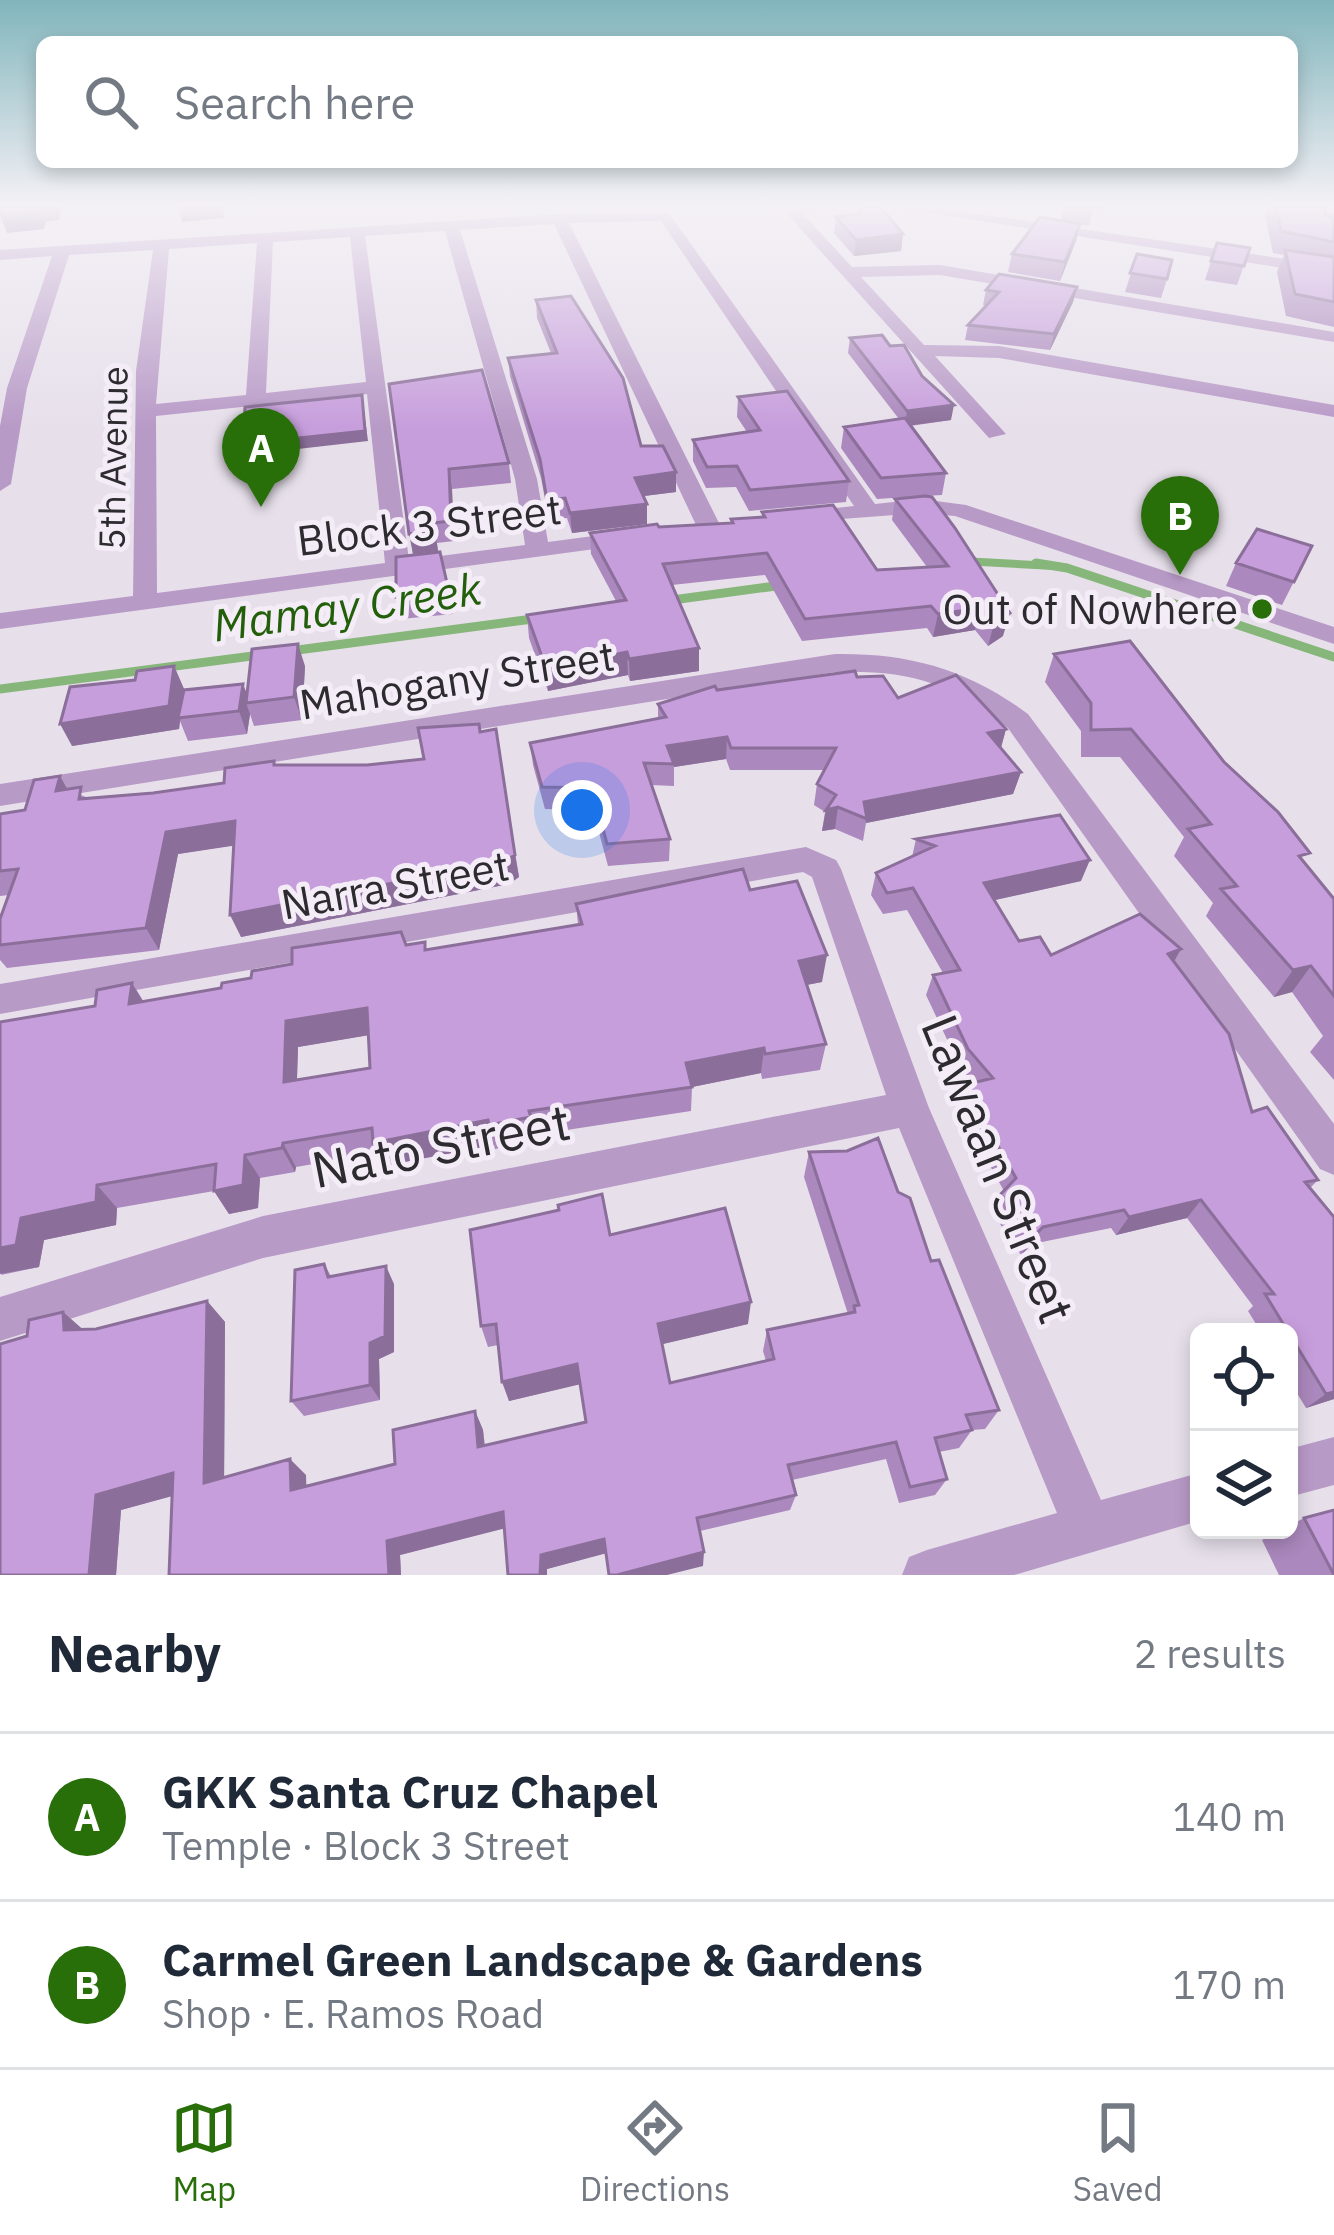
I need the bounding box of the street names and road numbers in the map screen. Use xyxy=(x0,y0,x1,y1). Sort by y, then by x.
street label: 5th Avenue xyxy=(87,366,138,550)
street label: Block 3 Street xyxy=(294,481,564,568)
street label: Mahogany Street xyxy=(296,627,618,732)
street label: Narra Street xyxy=(277,837,513,932)
street label: Lawaan Street xyxy=(907,1005,1091,1332)
street label: Nato Street xyxy=(306,1088,575,1202)

